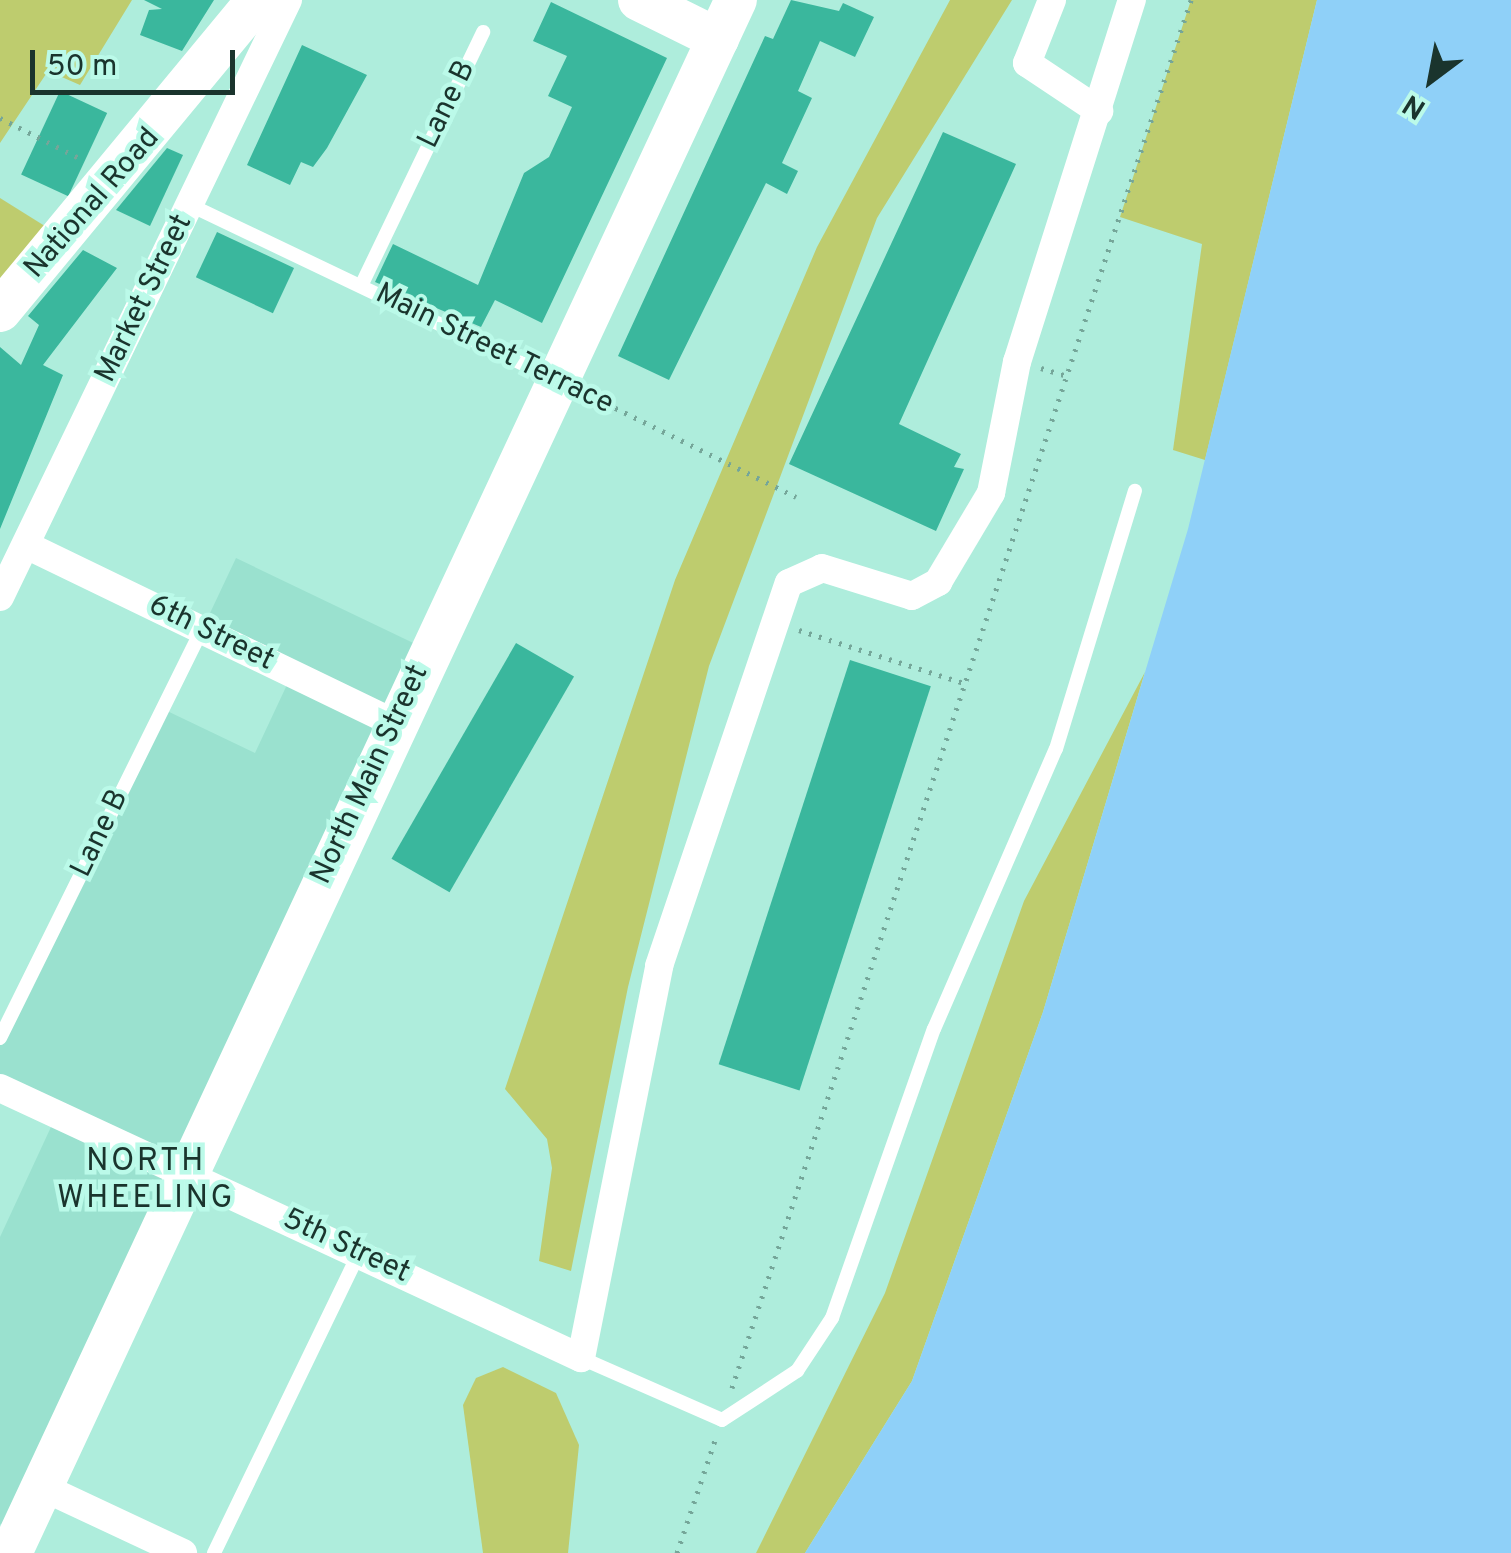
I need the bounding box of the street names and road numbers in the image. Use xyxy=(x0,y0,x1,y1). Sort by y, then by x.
street label: Lane B xyxy=(411,55,485,155)
street label: National Road xyxy=(18,121,168,287)
street label: Market Street xyxy=(89,209,201,389)
street label: Main Street Terrace xyxy=(369,276,619,424)
street label: 6th Street xyxy=(142,588,280,680)
street label: North Main Street xyxy=(304,660,438,890)
street label: Lane B xyxy=(64,784,138,884)
street label: 5th Street xyxy=(277,1202,415,1292)

